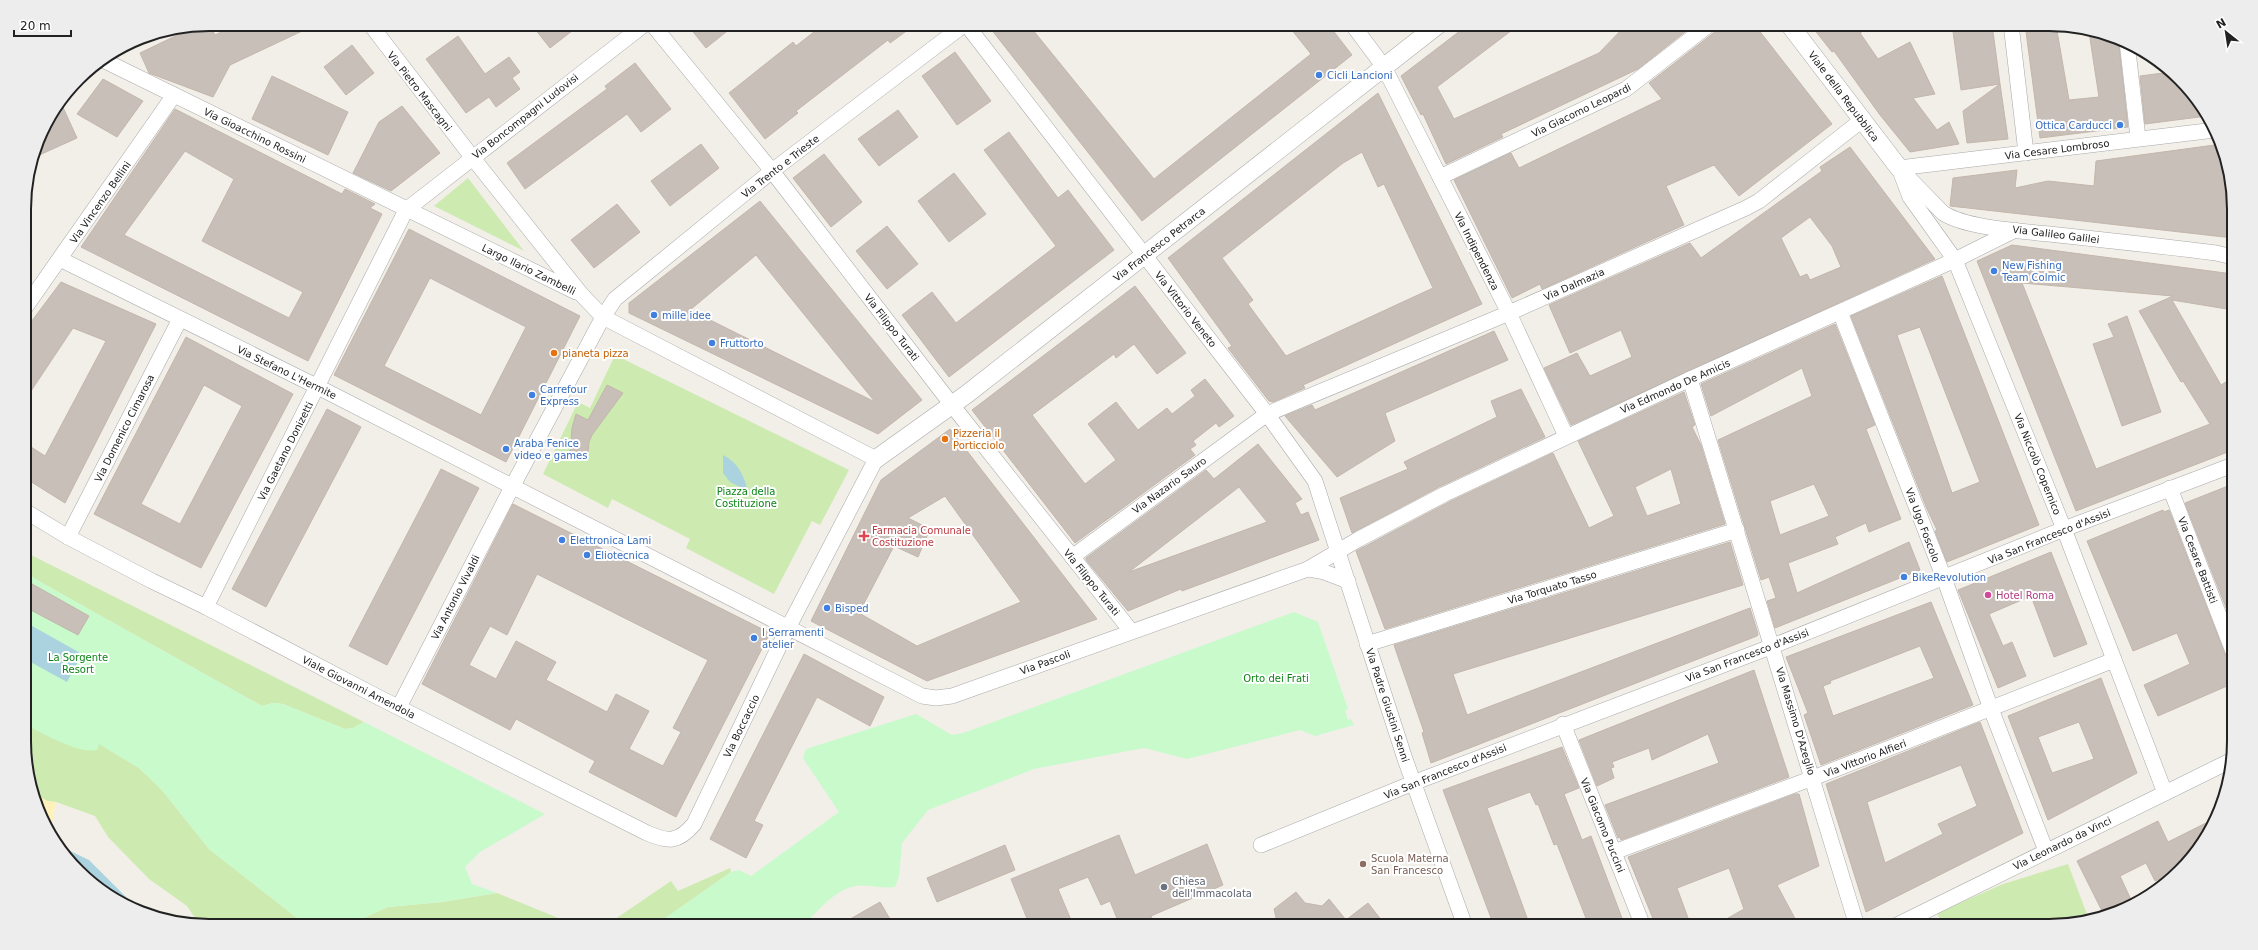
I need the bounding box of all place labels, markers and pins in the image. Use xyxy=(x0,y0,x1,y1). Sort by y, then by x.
marker: Cicli Lancioni xyxy=(1314,70,1324,80)
place label: Cicli Lancioni xyxy=(1327,70,1393,81)
place label: Ottica Carducci xyxy=(2035,120,2112,131)
marker: Ottica Carducci xyxy=(2115,120,2125,130)
place label: New Fishing Team Colmic xyxy=(2001,260,2066,283)
marker: New Fishing Team Colmic xyxy=(1989,266,1999,276)
marker: mille idee xyxy=(649,310,659,320)
place label: mille idee xyxy=(662,310,711,321)
marker: Fruttorto xyxy=(707,338,717,348)
place label: Fruttorto xyxy=(720,338,764,349)
marker: pianeta pizza xyxy=(549,348,559,358)
place label: pianeta pizza xyxy=(562,348,629,359)
place label: Carrefour Express xyxy=(540,384,588,407)
marker: Carrefour Express xyxy=(527,390,537,400)
place label: Pizzeria il Porticciolo xyxy=(953,428,1004,451)
marker: Pizzeria il Porticciolo xyxy=(940,434,950,444)
place label: Araba Fenice video e games xyxy=(514,438,587,461)
marker: Araba Fenice video e games xyxy=(501,444,511,454)
place label: Farmacia Comunale Costituzione xyxy=(872,525,971,548)
marker: Farmacia Comunale Costituzione xyxy=(859,531,869,541)
marker: Elettronica Lami xyxy=(557,535,567,545)
place label: Elettronica Lami xyxy=(570,535,651,546)
marker: Eliotecnica xyxy=(582,550,592,560)
place label: Eliotecnica xyxy=(595,550,649,561)
marker: BikeRevolution xyxy=(1899,572,1909,582)
place label: BikeRevolution xyxy=(1912,572,1986,583)
marker: Hotel Roma xyxy=(1983,590,1993,600)
place label: Hotel Roma xyxy=(1996,590,2054,601)
marker: Bisped xyxy=(822,603,832,613)
place label: Bisped xyxy=(835,603,869,614)
place label: I Serramenti atelier xyxy=(762,627,824,650)
marker: I Serramenti atelier xyxy=(749,633,759,643)
place label: Scuola Materna San Francesco xyxy=(1371,853,1449,876)
marker: Scuola Materna San Francesco xyxy=(1358,859,1368,869)
place label: Chiesa dell'Immacolata xyxy=(1172,876,1252,899)
marker: Chiesa dell'Immacolata xyxy=(1159,882,1169,892)

